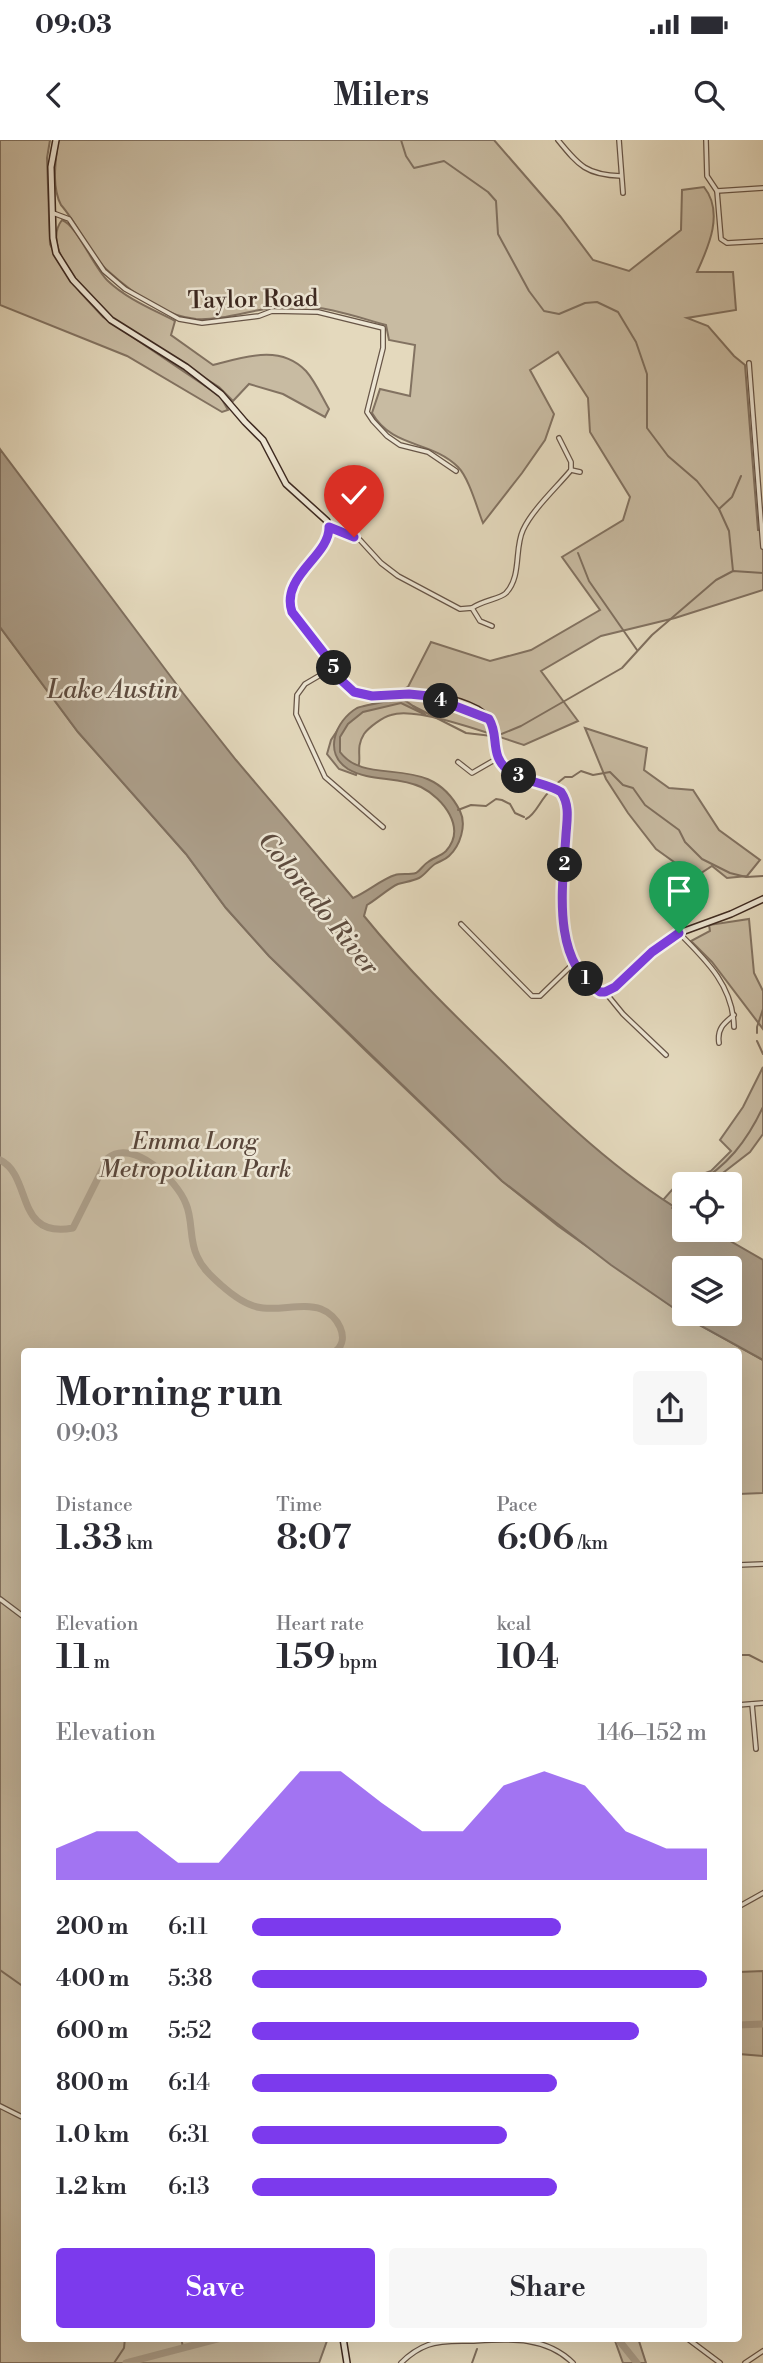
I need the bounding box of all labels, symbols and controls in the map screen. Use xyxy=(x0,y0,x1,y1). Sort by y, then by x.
text: 09:03 xyxy=(35,9,112,41)
text: Milers xyxy=(334,75,429,115)
icon: back xyxy=(35,76,73,114)
icon: search xyxy=(690,76,728,114)
street label: Taylor Road xyxy=(187,284,319,316)
pin xyxy=(324,465,384,537)
icon: check xyxy=(335,476,373,514)
pin: 5 xyxy=(316,650,352,686)
text: 5 xyxy=(328,655,339,679)
water label: Lake Austin xyxy=(46,674,179,706)
pin: 4 xyxy=(424,684,458,718)
text: 4 xyxy=(434,688,447,712)
pin: 3 xyxy=(502,758,536,794)
text: 3 xyxy=(513,763,524,787)
water label: Colorado River xyxy=(251,826,386,982)
pin: 2 xyxy=(548,848,582,882)
text: 2 xyxy=(559,852,570,876)
pin xyxy=(649,861,709,933)
icon: arrive xyxy=(660,872,698,910)
pin: 1 xyxy=(568,962,604,996)
text: 1 xyxy=(581,966,590,990)
park label: Emma Long Metropolitan Park xyxy=(99,1127,291,1185)
map controls xyxy=(672,1172,742,1326)
button: locate xyxy=(672,1172,742,1242)
button: layers xyxy=(672,1256,742,1326)
text: Morning run xyxy=(56,1370,282,1417)
button: share xyxy=(633,1371,707,1445)
text: 09:03 xyxy=(56,1420,118,1448)
text: Distance xyxy=(56,1493,133,1517)
text: Time xyxy=(276,1493,322,1517)
text: Pace xyxy=(497,1493,537,1517)
text: 1.33 xyxy=(56,1517,123,1560)
text: 8:07 xyxy=(276,1517,351,1560)
text: 6:06 xyxy=(497,1517,574,1560)
text: km xyxy=(123,1531,153,1555)
text: /km xyxy=(574,1531,608,1555)
text: Elevation xyxy=(56,1612,138,1636)
text: Heart rate xyxy=(276,1612,364,1636)
text: kcal xyxy=(497,1612,531,1636)
text: 11 xyxy=(56,1636,90,1679)
text: 159 xyxy=(276,1636,335,1679)
text: 104 xyxy=(497,1636,559,1679)
text: m xyxy=(90,1650,110,1674)
text: bpm xyxy=(335,1650,378,1674)
text: Elevation xyxy=(56,1719,156,1747)
text: 146–152 m xyxy=(597,1719,707,1747)
text: 200 m xyxy=(56,1913,128,1941)
text: 6:11 xyxy=(168,1913,208,1941)
text: 400 m xyxy=(56,1965,129,1993)
text: 5:38 xyxy=(168,1965,213,1993)
text: 600 m xyxy=(56,2017,129,2045)
text: 5:52 xyxy=(168,2017,212,2045)
text: 800 m xyxy=(56,2069,129,2097)
text: 6:14 xyxy=(168,2069,210,2097)
text: 1.0 km xyxy=(56,2121,129,2149)
text: 6:31 xyxy=(168,2121,209,2149)
text: 1.2 km xyxy=(56,2173,127,2201)
text: 6:13 xyxy=(168,2173,210,2201)
button: Save xyxy=(56,2248,375,2328)
button: Share xyxy=(389,2248,707,2328)

